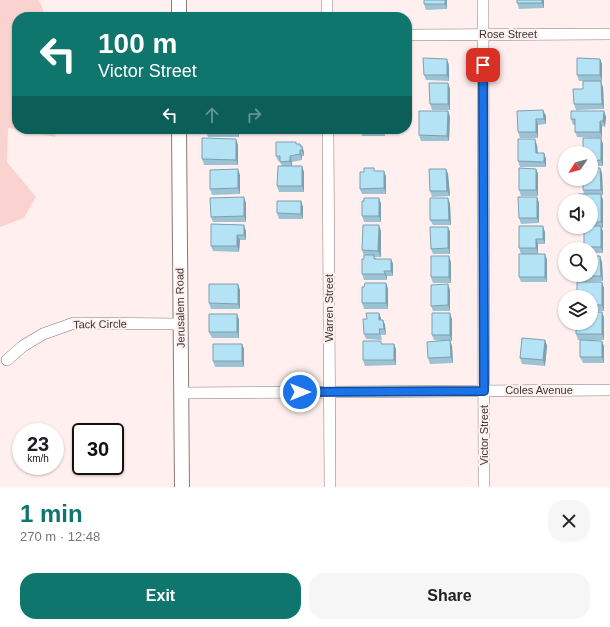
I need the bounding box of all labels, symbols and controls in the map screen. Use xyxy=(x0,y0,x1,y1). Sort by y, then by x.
icon: left xyxy=(32,28,84,80)
text: 100 m xyxy=(98,28,177,59)
street label: Rose Street xyxy=(479,28,537,40)
pin xyxy=(466,48,500,82)
icon: arrive xyxy=(472,54,494,76)
text: Victor Street xyxy=(98,61,197,81)
icon: left xyxy=(159,104,181,126)
icon: ahead xyxy=(201,104,223,126)
icon: right xyxy=(243,104,265,126)
north arrow xyxy=(558,146,598,186)
map controls xyxy=(558,146,598,330)
button: sound xyxy=(558,194,598,234)
button: search xyxy=(558,242,598,282)
street label: Jerusalem Road xyxy=(173,268,187,348)
street label: Warren Street xyxy=(323,274,335,342)
button: layers xyxy=(558,290,598,330)
street label: Tack Circle xyxy=(73,318,127,330)
position arrow xyxy=(279,371,321,413)
street label: Coles Avenue xyxy=(505,384,573,396)
street label: Victor Street xyxy=(478,405,490,465)
speed limit sign: 30 xyxy=(72,423,124,475)
text: 23 xyxy=(27,433,49,455)
text: km/h xyxy=(27,453,49,464)
text: 1 min xyxy=(20,500,83,527)
button: close xyxy=(548,500,590,542)
text: 270 m · 12:48 xyxy=(20,529,100,544)
button: Exit xyxy=(20,573,301,619)
button: Share xyxy=(309,573,590,619)

